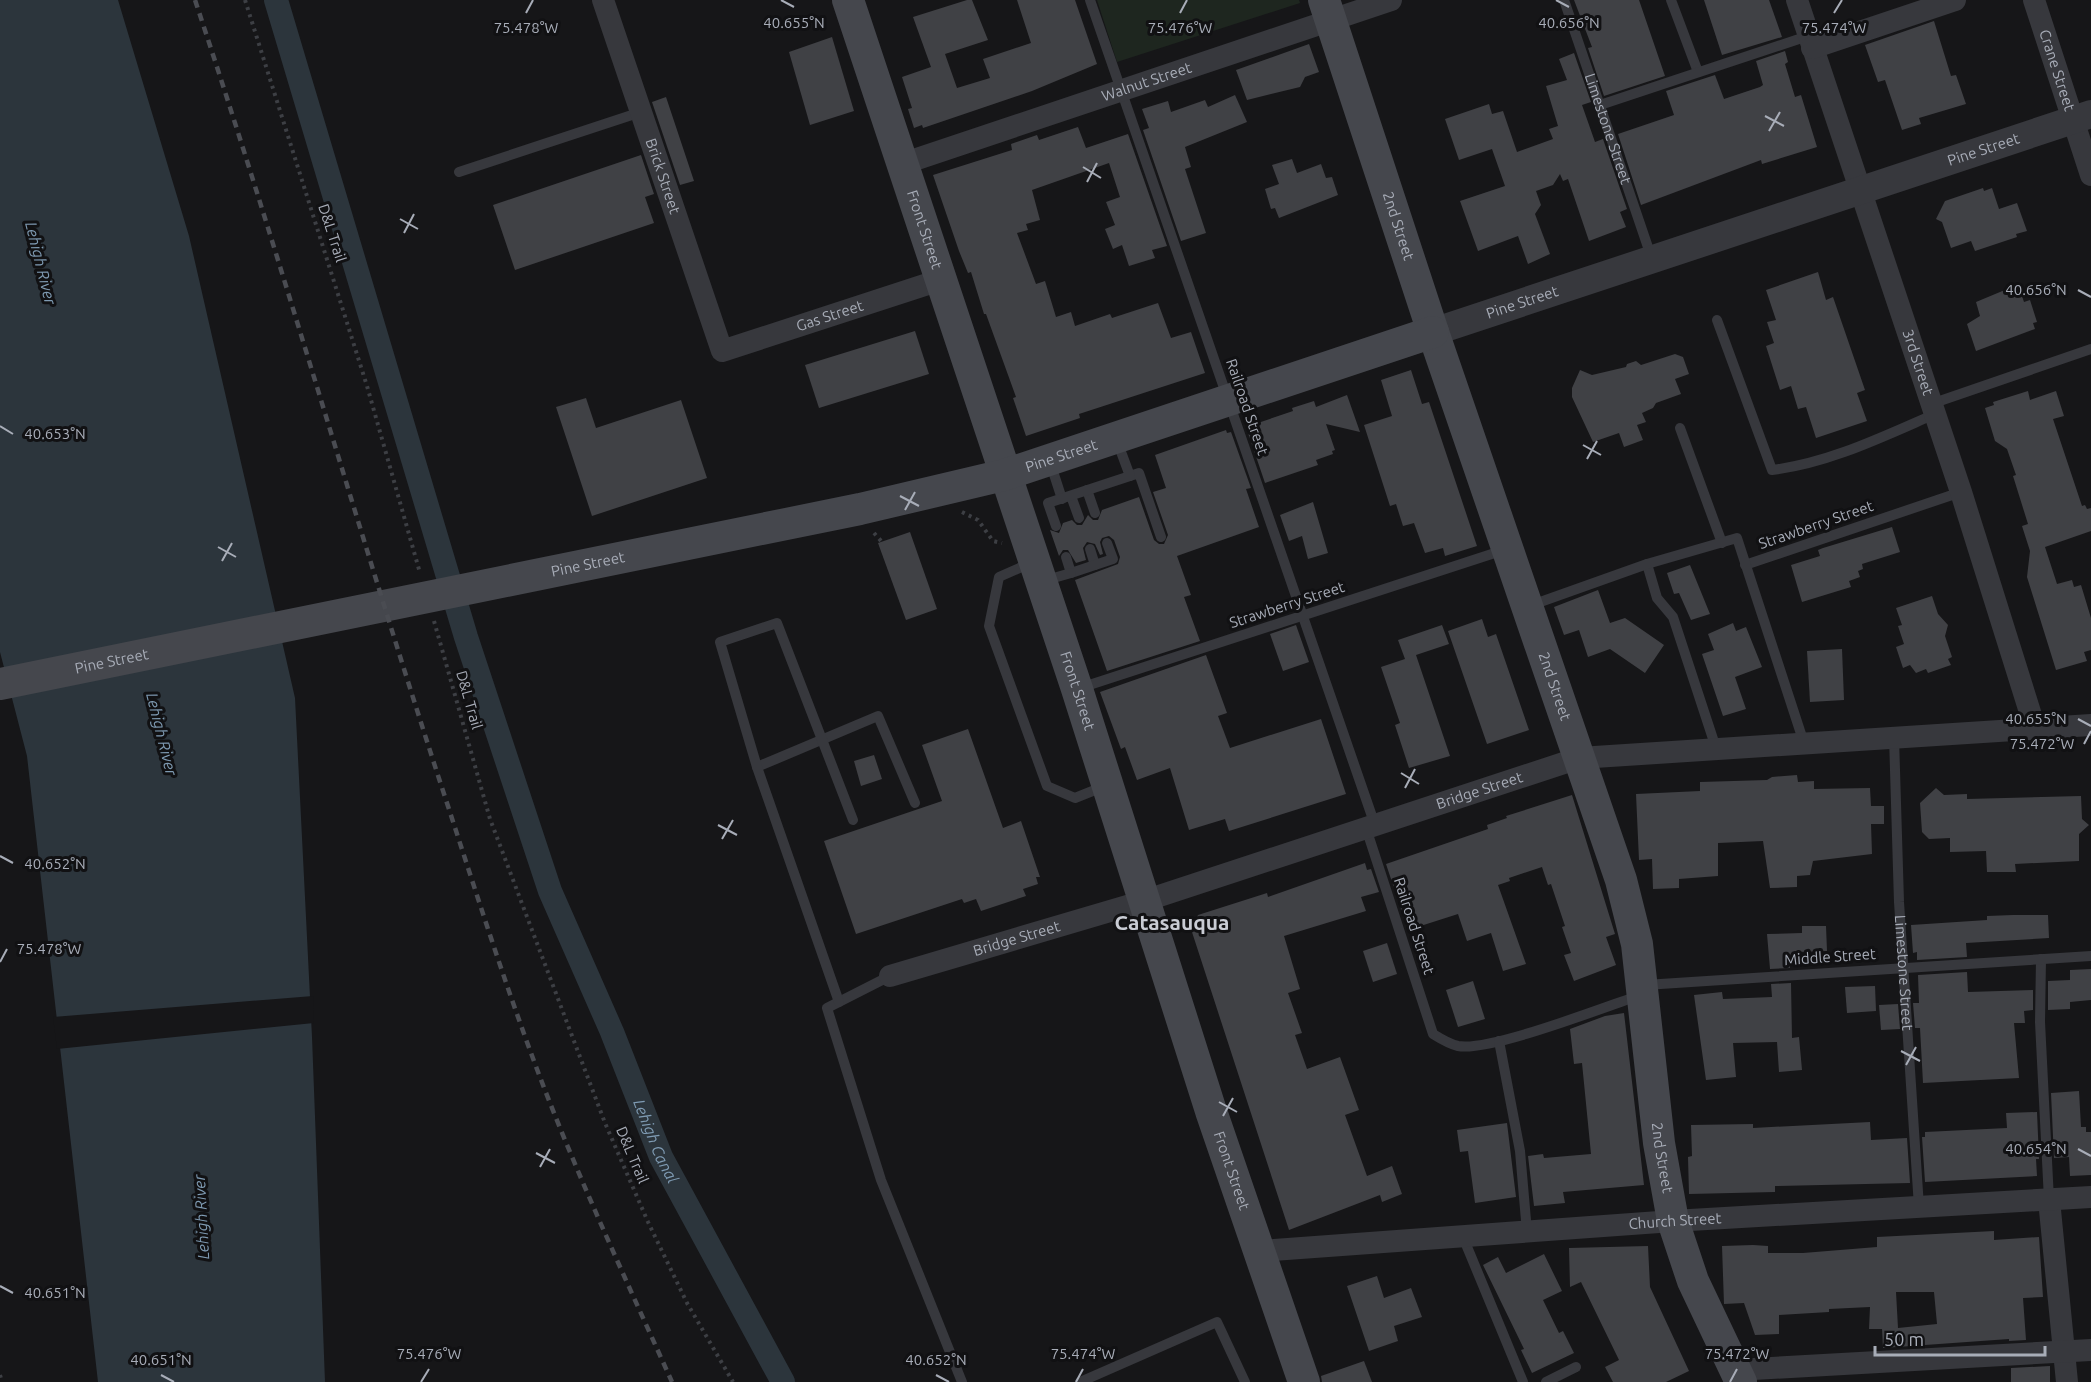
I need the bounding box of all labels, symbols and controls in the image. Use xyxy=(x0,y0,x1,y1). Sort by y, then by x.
text: 40.655°N xyxy=(763,14,825,31)
text: 40.656°N xyxy=(1538,14,1600,31)
text: 75.478°W xyxy=(494,19,558,36)
text: 75.476°W xyxy=(1148,19,1212,36)
text: 75.474°W xyxy=(1802,19,1866,36)
street label: Crane Street xyxy=(2036,27,2079,113)
street label: Walnut Street xyxy=(1099,59,1194,104)
street label: Limestone Street xyxy=(1582,71,1635,186)
street label: Pine Street xyxy=(1945,129,2022,169)
street label: Brick Street xyxy=(642,136,684,216)
street label: Front Street xyxy=(904,188,946,271)
street label: 2nd Street xyxy=(1380,189,1418,263)
street label: D&L Trail xyxy=(315,202,350,264)
water label: Lehigh River xyxy=(22,220,60,307)
text: 40.656°N xyxy=(2005,281,2067,298)
street label: Pine Street xyxy=(1484,282,1560,322)
street label: Gas Street xyxy=(794,297,865,334)
street label: 3rd Street xyxy=(1899,327,1937,397)
street label: Railroad Street xyxy=(1223,356,1272,457)
text: 40.653°N xyxy=(24,425,86,442)
street label: Pine Street xyxy=(1023,435,1099,475)
street label: Strawberry Street xyxy=(1756,497,1875,552)
street label: Pine Street xyxy=(549,548,626,580)
street label: Strawberry Street xyxy=(1227,578,1347,631)
street label: Pine Street xyxy=(73,645,150,677)
street label: Front Street xyxy=(1057,649,1099,732)
street label: 2nd Street xyxy=(1535,650,1575,723)
street label: D&L Trail xyxy=(453,669,486,731)
water label: Lehigh River xyxy=(143,691,181,778)
text: 40.655°N xyxy=(2005,710,2067,727)
text: 75.472°W xyxy=(2010,735,2074,752)
street label: Bridge Street xyxy=(1434,768,1525,812)
text: 40.652°N xyxy=(24,855,86,872)
street label: Railroad Street xyxy=(1391,875,1438,977)
district label: Catasauqua xyxy=(1115,910,1229,934)
street label: Limestone Street xyxy=(1892,914,1916,1031)
street label: Bridge Street xyxy=(971,917,1062,959)
text: 75.478°W xyxy=(17,940,81,957)
street label: Middle Street xyxy=(1784,945,1876,968)
water label: Lehigh Canal xyxy=(630,1096,683,1187)
street label: 2nd Street xyxy=(1649,1122,1677,1194)
street label: D&L Trail xyxy=(613,1124,652,1186)
street label: Front Street xyxy=(1211,1129,1253,1212)
text: 40.654°N xyxy=(2005,1140,2067,1157)
water label: Lehigh River xyxy=(190,1173,212,1260)
street label: Church Street xyxy=(1628,1209,1722,1232)
text: 40.651°N xyxy=(24,1284,86,1301)
scale bar xyxy=(1875,1319,2044,1357)
text: 50 m xyxy=(1884,1329,1924,1349)
text: 75.476°W xyxy=(397,1345,461,1362)
text: 75.474°W xyxy=(1051,1345,1115,1362)
text: 75.472°W xyxy=(1705,1345,1769,1362)
text: 40.651°N xyxy=(130,1351,192,1368)
text: 40.652°N xyxy=(905,1351,967,1368)

